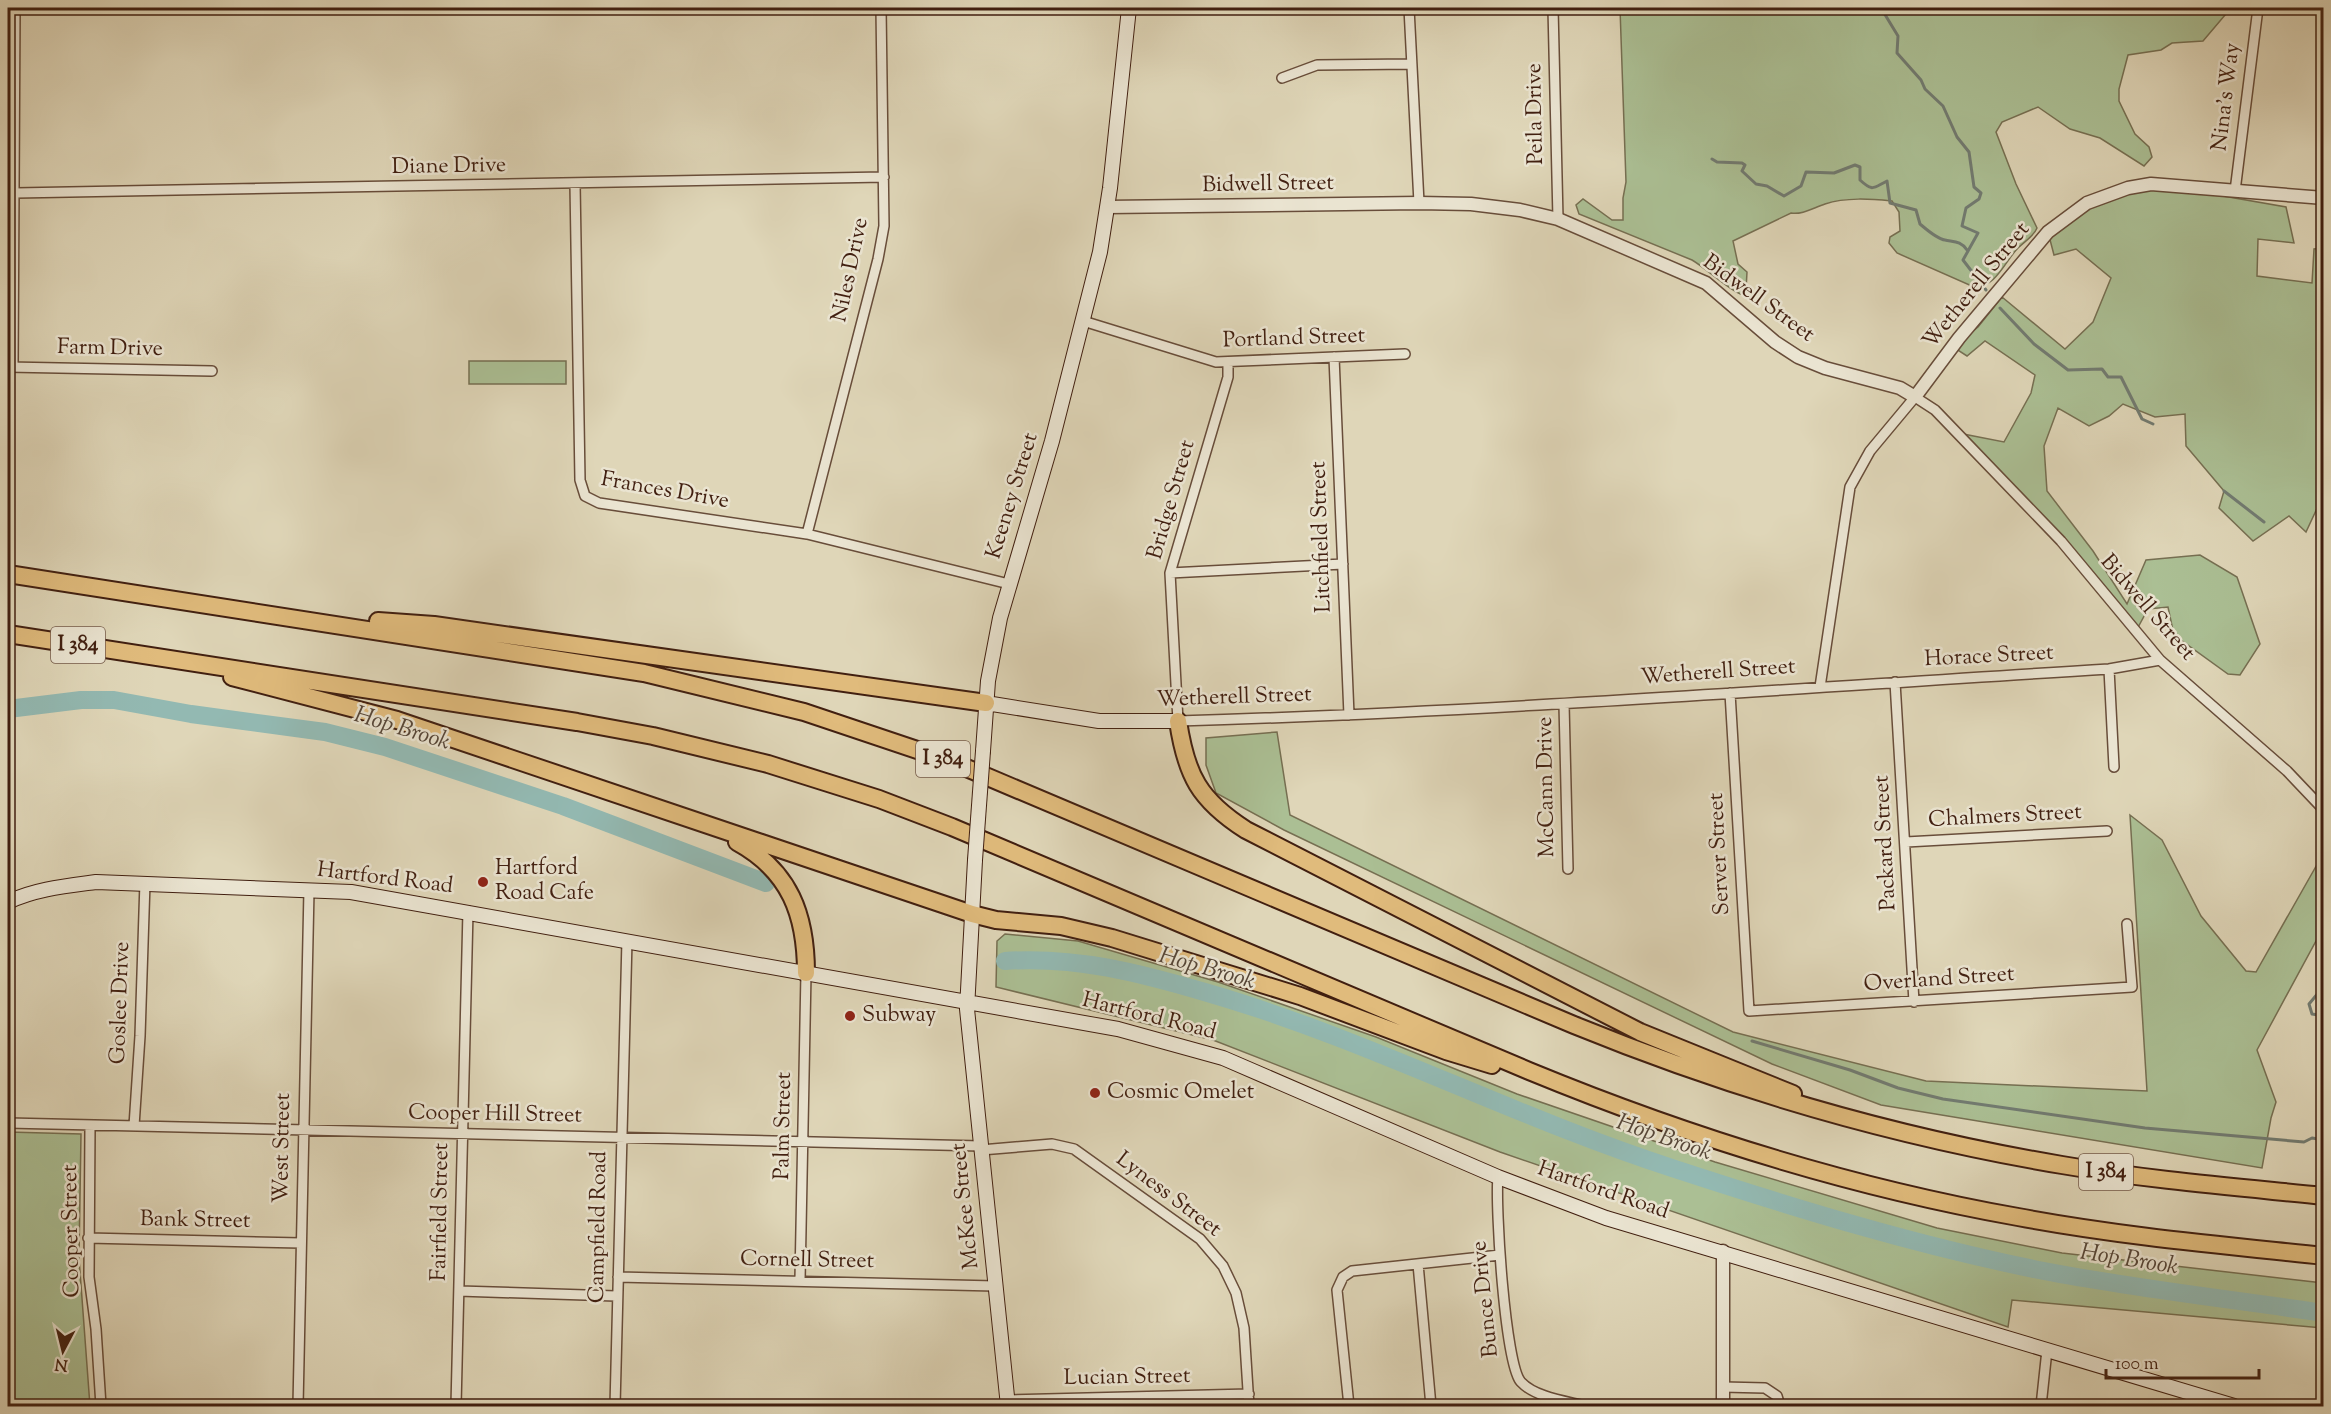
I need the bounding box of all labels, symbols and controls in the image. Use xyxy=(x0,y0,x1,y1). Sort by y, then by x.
street label: Nina's Way xyxy=(2204,41,2250,153)
street label: Peila Drive xyxy=(1519,63,1553,165)
street label: Diane Drive xyxy=(391,150,507,184)
street label: Bidwell Street xyxy=(1202,168,1335,202)
street label: Niles Drive xyxy=(824,215,878,325)
street label: Wetherell Street xyxy=(1916,215,2039,356)
street label: Bidwell Street xyxy=(1695,247,1821,351)
street label: Portland Street xyxy=(1222,321,1366,357)
street label: Farm Drive xyxy=(57,332,163,366)
street label: Keeney Street xyxy=(979,428,1048,563)
street label: Bridge Street xyxy=(1140,436,1204,563)
street label: Litchfield Street xyxy=(1303,460,1341,613)
street label: Frances Drive xyxy=(598,464,732,518)
street label: Bidwell Street xyxy=(2092,548,2203,669)
road number: I 384 xyxy=(51,627,105,663)
street label: Horace Street xyxy=(1924,638,2055,676)
street label: Wetherell Street xyxy=(1640,652,1797,694)
street label: Wetherell Street xyxy=(1156,679,1313,717)
water label: Hop Brook xyxy=(350,698,454,760)
street label: McCann Drive xyxy=(1530,716,1564,858)
road number: I 384 xyxy=(916,741,970,777)
street label: Packard Street xyxy=(1866,774,1906,912)
street label: Server Street xyxy=(1701,792,1739,916)
street label: Chalmers Street xyxy=(1927,797,2083,837)
place label: Hartford Road Cafe xyxy=(495,853,594,910)
street label: Hartford Road xyxy=(315,855,455,903)
marker: Hartford Road Cafe xyxy=(476,875,490,889)
water label: Hop Brook xyxy=(1155,939,1259,999)
street label: Goslee Drive xyxy=(103,941,139,1065)
street label: Overland Street xyxy=(1863,959,2016,1001)
street label: Hartford Road xyxy=(1079,985,1219,1049)
place label: Subway xyxy=(862,1000,936,1032)
marker: Subway xyxy=(843,1009,857,1023)
street label: Palm Street xyxy=(767,1071,801,1180)
place label: Cosmic Omelet xyxy=(1107,1077,1255,1109)
marker: Cosmic Omelet xyxy=(1088,1086,1102,1100)
street label: West Street xyxy=(266,1092,300,1203)
street label: Cooper Hill Street xyxy=(408,1097,583,1133)
water label: Hop Brook xyxy=(1612,1106,1716,1170)
street label: McKee Street xyxy=(943,1141,989,1271)
street label: Fairfield Street xyxy=(424,1142,458,1281)
street label: Lyness Street xyxy=(1108,1144,1228,1246)
street label: Campfield Road xyxy=(582,1151,616,1303)
street label: Hartford Road xyxy=(1533,1154,1673,1228)
road number: I 384 xyxy=(2079,1154,2133,1190)
street label: Cooper Street xyxy=(55,1164,89,1298)
street label: Bank Street xyxy=(139,1204,251,1238)
water label: Hop Brook xyxy=(2078,1235,2181,1285)
street label: Bunce Drive xyxy=(1464,1239,1508,1359)
street label: Cornell Street xyxy=(740,1244,875,1278)
north arrow xyxy=(33,1321,93,1381)
scale bar xyxy=(2106,1342,2259,1380)
text: N xyxy=(54,1351,69,1376)
text: 100 m xyxy=(2115,1352,2159,1378)
street label: Lucian Street xyxy=(1063,1361,1191,1395)

